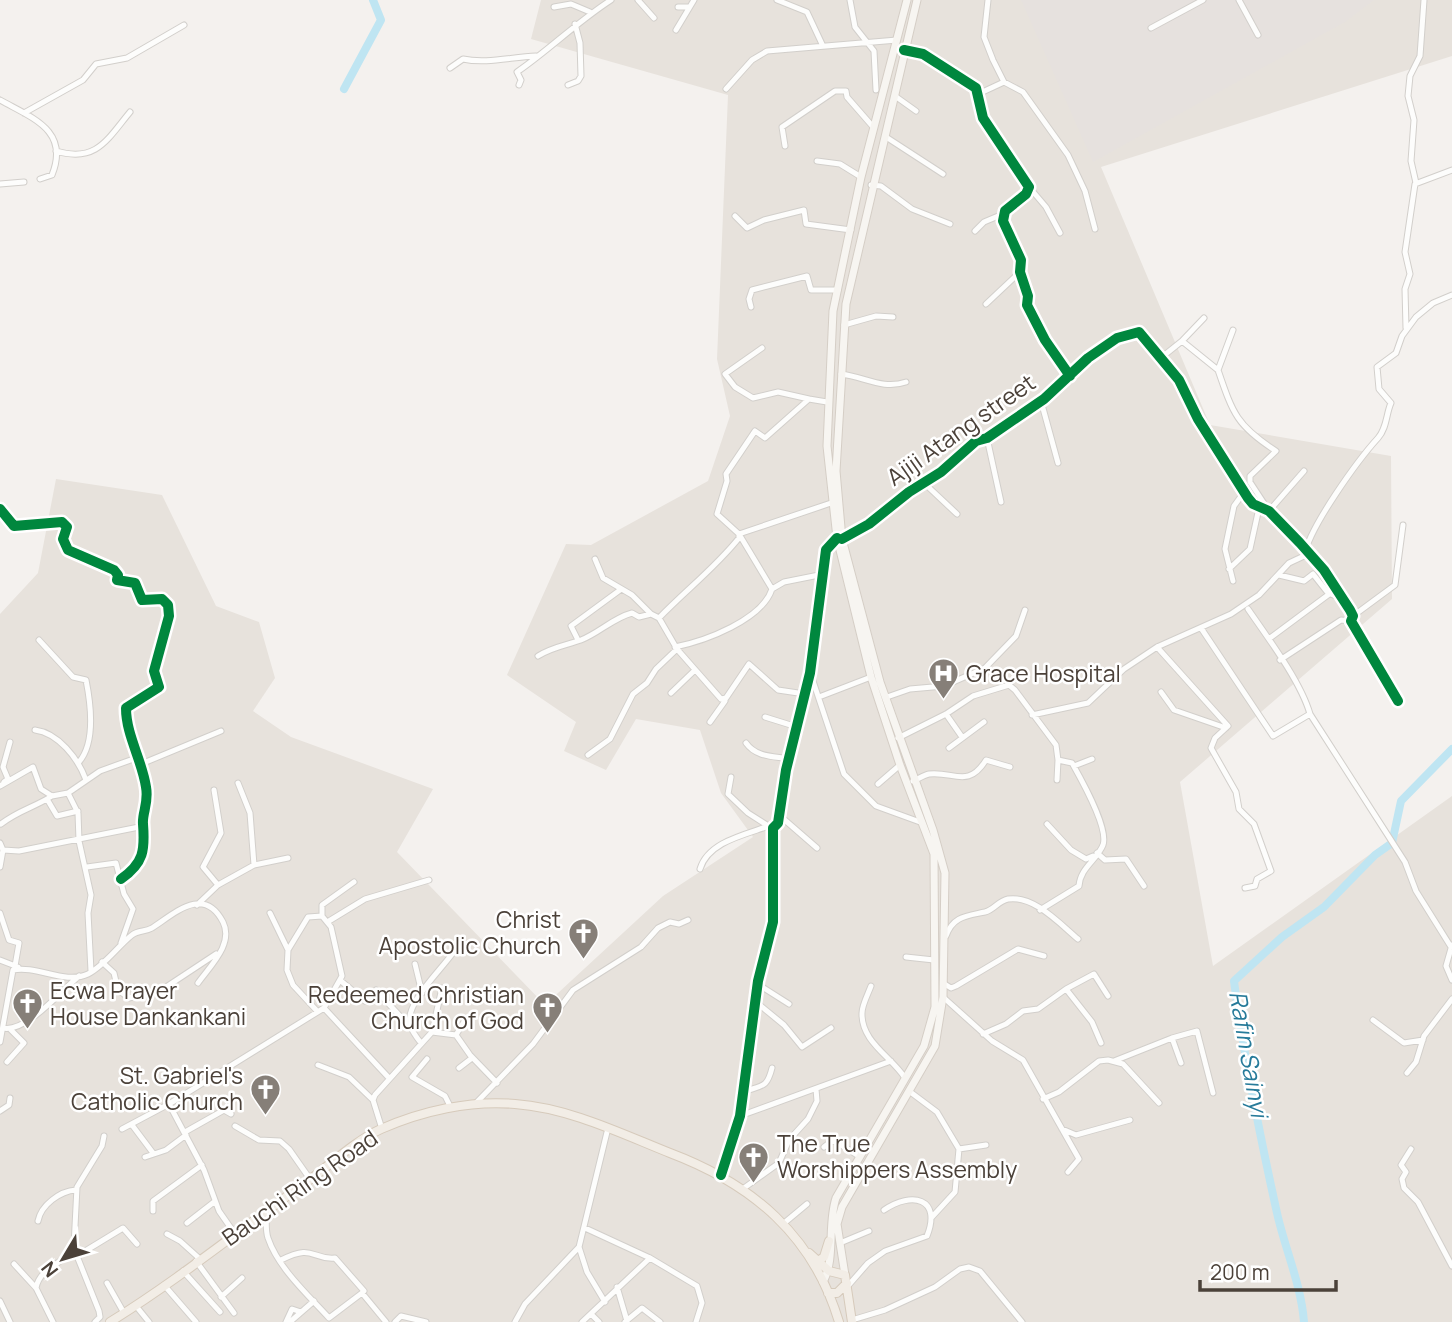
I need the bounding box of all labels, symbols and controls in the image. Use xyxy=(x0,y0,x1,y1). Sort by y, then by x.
street label: Ajiji Atang street xyxy=(880,366,1041,492)
hospital icon: Grace Hospital xyxy=(926,657,960,701)
place label: Grace Hospital xyxy=(966,657,1121,689)
place label: Christ Apostolic Church xyxy=(379,903,561,961)
church icon: Christ Apostolic Church xyxy=(567,916,601,960)
place label: Ecwa Prayer House Dankankani xyxy=(50,974,246,1032)
place label: Redeemed Christian Church of God xyxy=(308,978,524,1036)
church icon: Ecwa Prayer House Dankankani xyxy=(10,987,44,1031)
water label: Rafin Sainyi xyxy=(1222,988,1277,1123)
church icon: Redeemed Christian Church of God xyxy=(530,991,564,1035)
place label: St. Gabriel's Catholic Church xyxy=(71,1059,243,1117)
church icon: St. Gabriel's Catholic Church xyxy=(249,1072,283,1116)
street label: Bauchi Ring Road xyxy=(215,1122,384,1253)
place label: The True Worshippers Assembly xyxy=(777,1127,1017,1185)
church icon: The True Worshippers Assembly xyxy=(737,1140,771,1184)
north arrow xyxy=(28,1224,98,1294)
scale bar xyxy=(1200,1248,1336,1292)
text: N xyxy=(35,1256,64,1283)
text: 200 m xyxy=(1210,1258,1270,1286)

